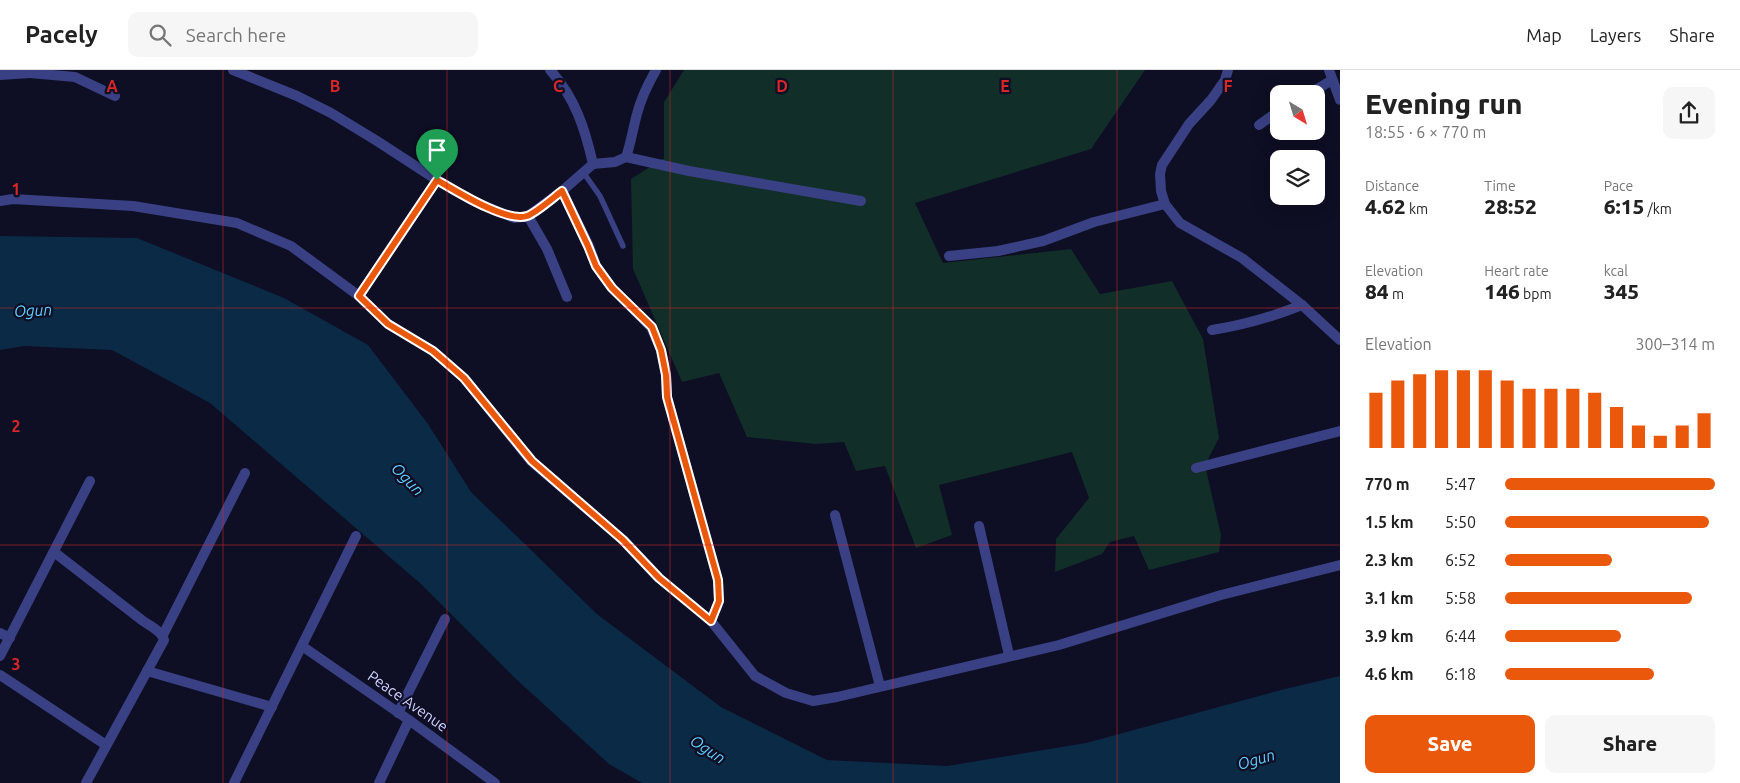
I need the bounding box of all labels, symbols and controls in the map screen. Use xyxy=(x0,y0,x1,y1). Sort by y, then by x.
search box xyxy=(128,12,478,57)
text: Pacely xyxy=(25,21,98,48)
icon: search xyxy=(146,21,174,49)
text: Search here xyxy=(186,24,286,46)
text: Map xyxy=(1526,25,1562,45)
text: Layers xyxy=(1590,25,1641,45)
text: Share xyxy=(1669,25,1715,45)
text: A xyxy=(106,77,118,95)
text: B xyxy=(330,77,340,95)
text: C xyxy=(553,77,563,95)
text: D xyxy=(776,77,788,95)
text: E xyxy=(1000,77,1010,95)
text: F xyxy=(1224,77,1233,95)
north arrow xyxy=(1270,85,1325,140)
map controls xyxy=(1270,85,1325,205)
button: share xyxy=(1663,87,1715,139)
text: Evening run xyxy=(1365,88,1523,119)
text: 18:55 · 6 × 770 m xyxy=(1365,123,1486,141)
pin xyxy=(416,129,458,180)
icon: arrive xyxy=(423,136,451,164)
button: layers xyxy=(1270,150,1325,205)
text: Distance xyxy=(1365,178,1419,194)
text: Time xyxy=(1484,178,1516,194)
text: Pace xyxy=(1604,178,1633,194)
text: 1 xyxy=(11,180,21,198)
text: 4.62 xyxy=(1365,194,1406,218)
text: 28:52 xyxy=(1484,194,1537,218)
text: 6:15 xyxy=(1604,194,1644,218)
text: km xyxy=(1406,201,1428,217)
text: /km xyxy=(1644,201,1672,217)
text: Elevation xyxy=(1365,263,1423,279)
text: Heart rate xyxy=(1484,263,1549,279)
text: kcal xyxy=(1604,263,1628,279)
text: 84 xyxy=(1365,279,1389,303)
text: 146 xyxy=(1484,279,1520,303)
text: 345 xyxy=(1604,279,1639,303)
text: m xyxy=(1389,286,1404,302)
text: bpm xyxy=(1520,286,1552,302)
water label: Ogun xyxy=(13,300,53,320)
text: Elevation xyxy=(1365,335,1432,353)
text: 300–314 m xyxy=(1635,335,1715,353)
text: 2 xyxy=(11,417,21,435)
water label: Ogun xyxy=(388,459,428,499)
text: 770 m xyxy=(1365,475,1410,493)
text: 5:47 xyxy=(1445,475,1476,493)
text: 1.5 km xyxy=(1365,513,1414,531)
text: 5:50 xyxy=(1445,513,1476,531)
text: 2.3 km xyxy=(1365,551,1414,569)
text: 6:52 xyxy=(1445,551,1476,569)
text: 3.1 km xyxy=(1365,589,1414,607)
text: 5:58 xyxy=(1445,589,1476,607)
text: 3.9 km xyxy=(1365,627,1414,645)
text: 6:44 xyxy=(1445,627,1476,645)
text: 3 xyxy=(11,655,21,673)
text: 4.6 km xyxy=(1365,665,1414,683)
text: 6:18 xyxy=(1445,665,1476,683)
street label: Peace Avenue xyxy=(365,667,451,735)
button: Save xyxy=(1365,715,1535,773)
button: Share xyxy=(1545,715,1715,773)
water label: Ogun xyxy=(687,731,729,767)
water label: Ogun xyxy=(1235,745,1277,773)

